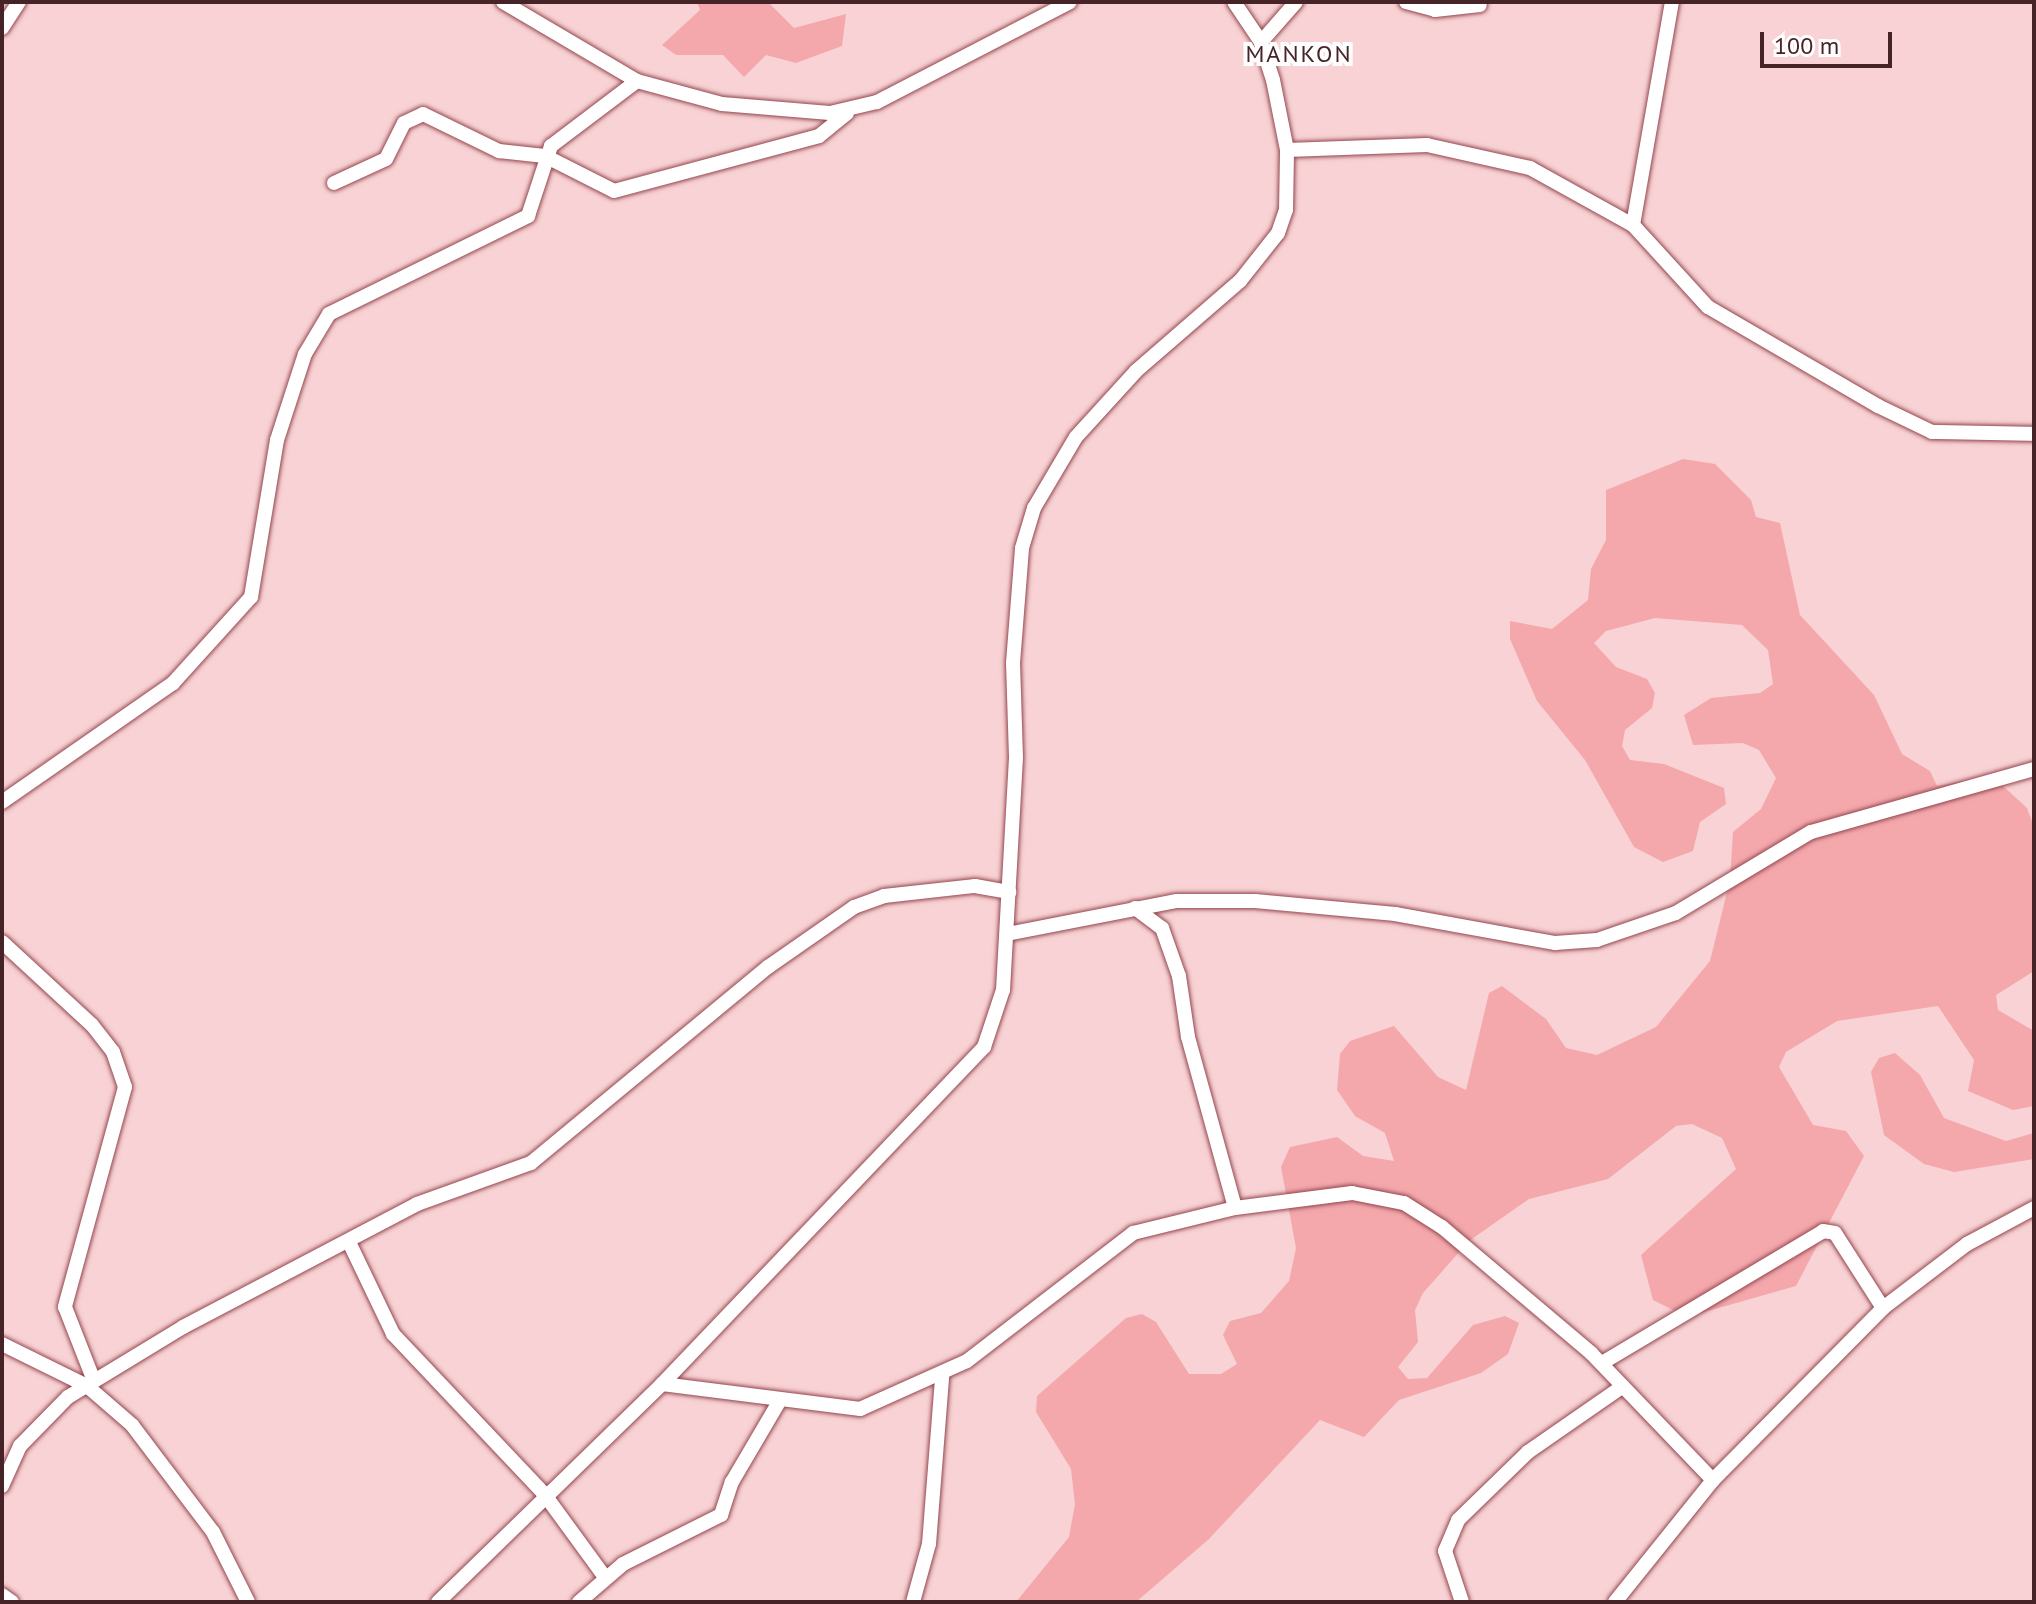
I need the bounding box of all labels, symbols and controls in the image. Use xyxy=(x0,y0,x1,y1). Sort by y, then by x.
scale bar xyxy=(1764,16,1896,66)
text: 100 m xyxy=(1774,30,1839,61)
district label: MANKON xyxy=(1245,40,1353,68)

